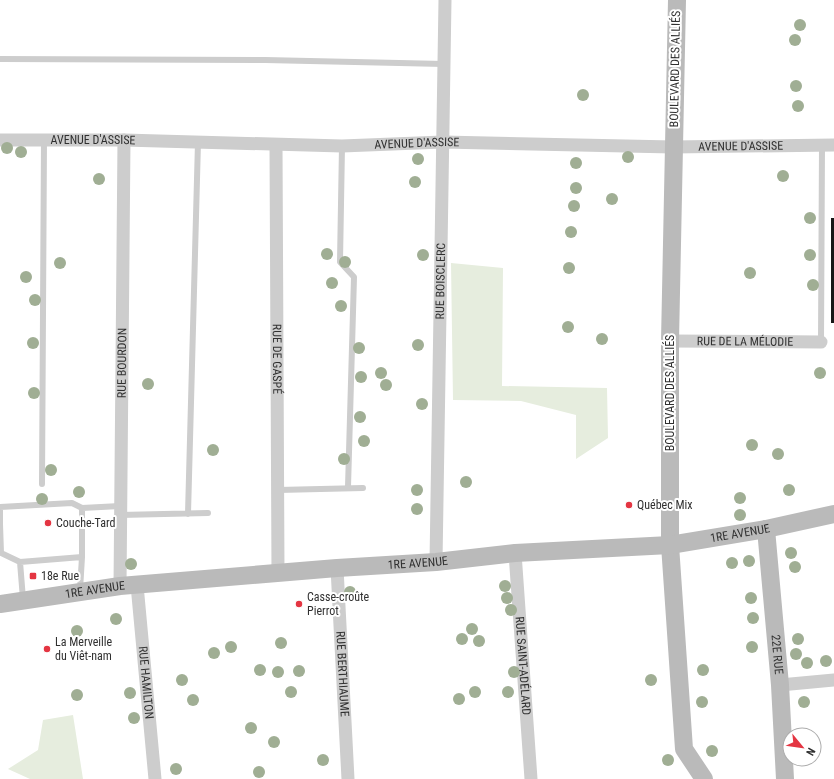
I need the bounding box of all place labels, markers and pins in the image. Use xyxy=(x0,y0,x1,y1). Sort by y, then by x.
place label: Québec Mix xyxy=(637,498,693,512)
marker: Québec Mix xyxy=(624,500,634,510)
place label: Couche-Tard xyxy=(56,516,115,530)
marker: Couche-Tard xyxy=(43,518,53,528)
place label: 18e Rue xyxy=(41,569,79,583)
marker: 18e Rue xyxy=(28,571,38,581)
place label: Casse-croûte Pierrot xyxy=(307,590,370,618)
marker: Casse-croûte Pierrot xyxy=(294,599,304,609)
place label: La Merveille du Viêt-nam xyxy=(55,635,113,663)
marker: La Merveille du Viêt-nam xyxy=(42,644,52,654)

